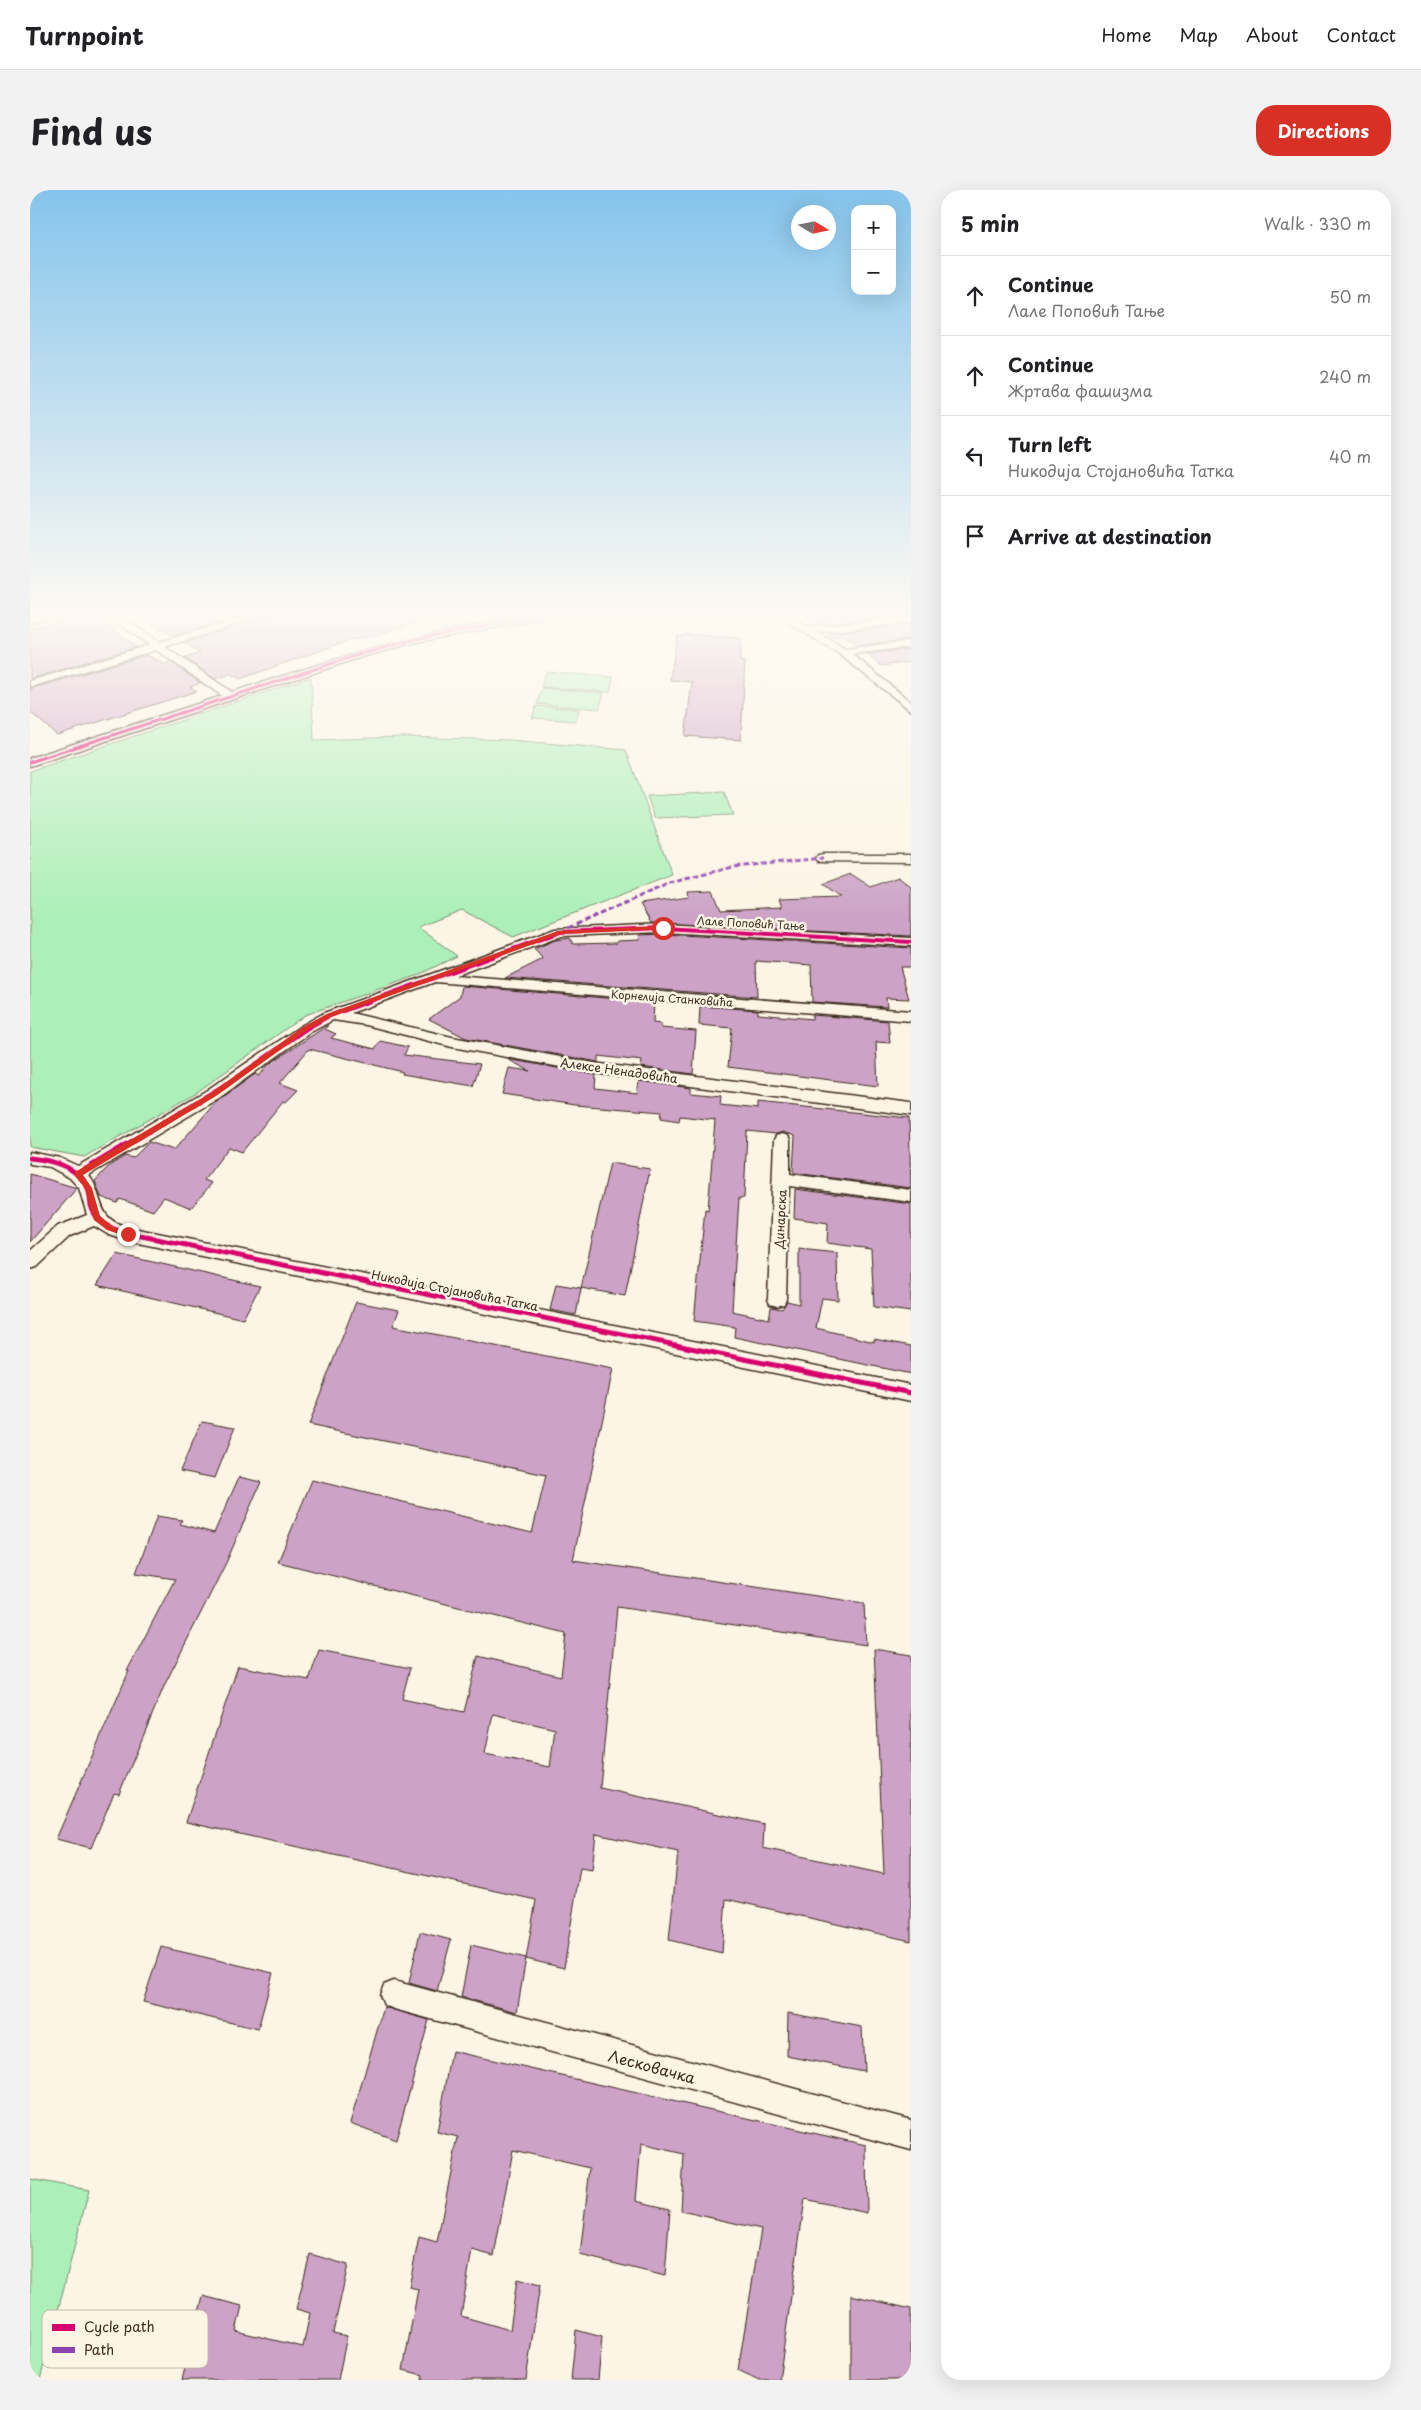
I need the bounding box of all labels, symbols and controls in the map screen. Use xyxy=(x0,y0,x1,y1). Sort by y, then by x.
text: Turnpoint xyxy=(25,17,144,53)
text: Home xyxy=(1101,21,1151,48)
text: Map xyxy=(1179,21,1218,48)
text: About xyxy=(1246,21,1298,48)
text: Contact xyxy=(1326,21,1396,48)
text: Find us xyxy=(30,104,152,157)
button: Directions xyxy=(1256,105,1391,156)
north arrow xyxy=(791,205,836,250)
map controls xyxy=(851,205,896,295)
button: + xyxy=(851,205,896,250)
text: 5 min xyxy=(961,207,1019,239)
text: Walk · 330 m xyxy=(1264,211,1371,235)
button: − xyxy=(851,250,896,295)
text: Continue xyxy=(1008,270,1094,298)
icon: ahead xyxy=(961,282,989,310)
text: 50 m xyxy=(1330,284,1371,308)
text: Лале Поповић Тање xyxy=(1008,298,1165,322)
text: Continue xyxy=(1008,350,1094,378)
icon: ahead xyxy=(961,362,989,390)
text: 240 m xyxy=(1319,364,1371,388)
text: Жртава фашизма xyxy=(1008,378,1153,402)
text: Turn left xyxy=(1008,430,1092,458)
icon: left xyxy=(961,442,989,470)
text: 40 m xyxy=(1329,444,1371,468)
text: Никодија Стојановића Татка xyxy=(1008,458,1234,482)
icon: arrive xyxy=(961,522,989,550)
text: Arrive at destination xyxy=(1008,522,1212,550)
street label: Лале Поповић Тање xyxy=(697,912,805,934)
route start xyxy=(652,917,675,940)
street label: Корнелија Станковића xyxy=(611,985,734,1011)
street label: Алексе Ненадовића xyxy=(559,1053,679,1087)
street label: Динарска xyxy=(769,1189,791,1250)
route end xyxy=(117,1223,140,1246)
street label: Никодија Стојановића Татка xyxy=(370,1265,540,1315)
street label: Лесковачка xyxy=(606,2043,699,2089)
legend xyxy=(42,2310,208,2368)
text: Cycle path xyxy=(84,2316,155,2337)
text: Path xyxy=(84,2339,114,2360)

